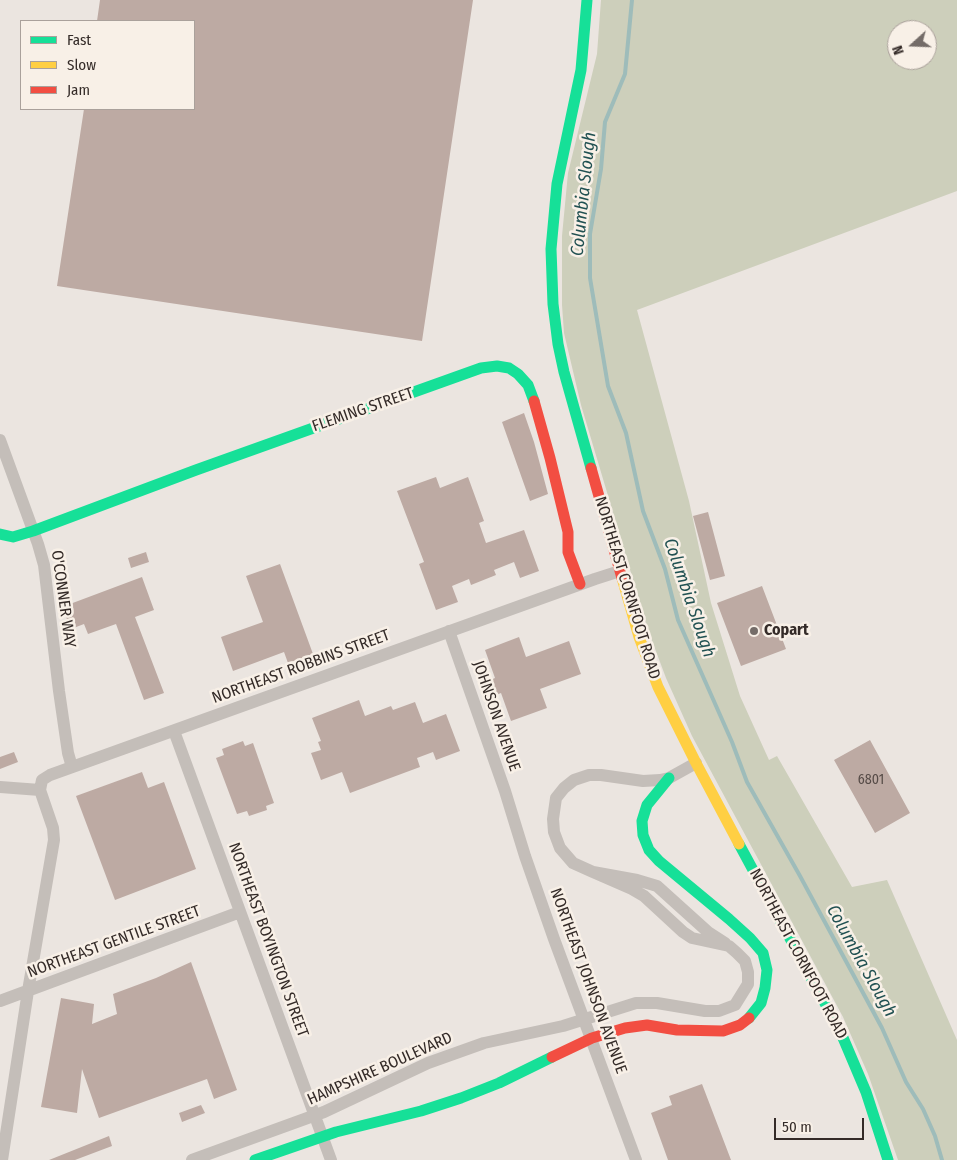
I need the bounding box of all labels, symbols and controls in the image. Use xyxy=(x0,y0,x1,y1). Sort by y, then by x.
legend xyxy=(20,20,195,110)
north arrow xyxy=(887,20,937,70)
text: Fast xyxy=(67,31,91,49)
text: N xyxy=(889,43,908,57)
text: Slow xyxy=(67,56,96,74)
text: Jam xyxy=(67,81,90,99)
water label: Columbia Slough xyxy=(567,131,601,257)
street label: FLEMING STREET xyxy=(310,384,416,436)
street label: NORTHEAST CORNFOOT ROAD xyxy=(590,494,664,682)
water label: Columbia Slough xyxy=(659,536,719,660)
street label: O'CONNER WAY xyxy=(47,549,79,649)
place label: Copart xyxy=(764,621,809,641)
marker: Copart xyxy=(748,625,760,637)
street label: NORTHEAST ROBBINS STREET xyxy=(209,626,393,708)
street label: JOHNSON AVENUE xyxy=(468,658,524,774)
house number: 6801 xyxy=(858,772,884,788)
street label: NORTHEAST BOYINGTON STREET xyxy=(224,840,312,1040)
street label: NORTHEAST CORNFOOT ROAD xyxy=(745,866,851,1042)
street label: NORTHEAST JOHNSON AVENUE xyxy=(546,886,630,1076)
water label: Columbia Slough xyxy=(821,901,901,1021)
street label: NORTHEAST GENTILE STREET xyxy=(25,902,203,982)
street label: HAMPSHIRE BOULEVARD xyxy=(305,1028,455,1110)
scale bar xyxy=(777,1108,867,1140)
text: 50 m xyxy=(782,1118,812,1136)

